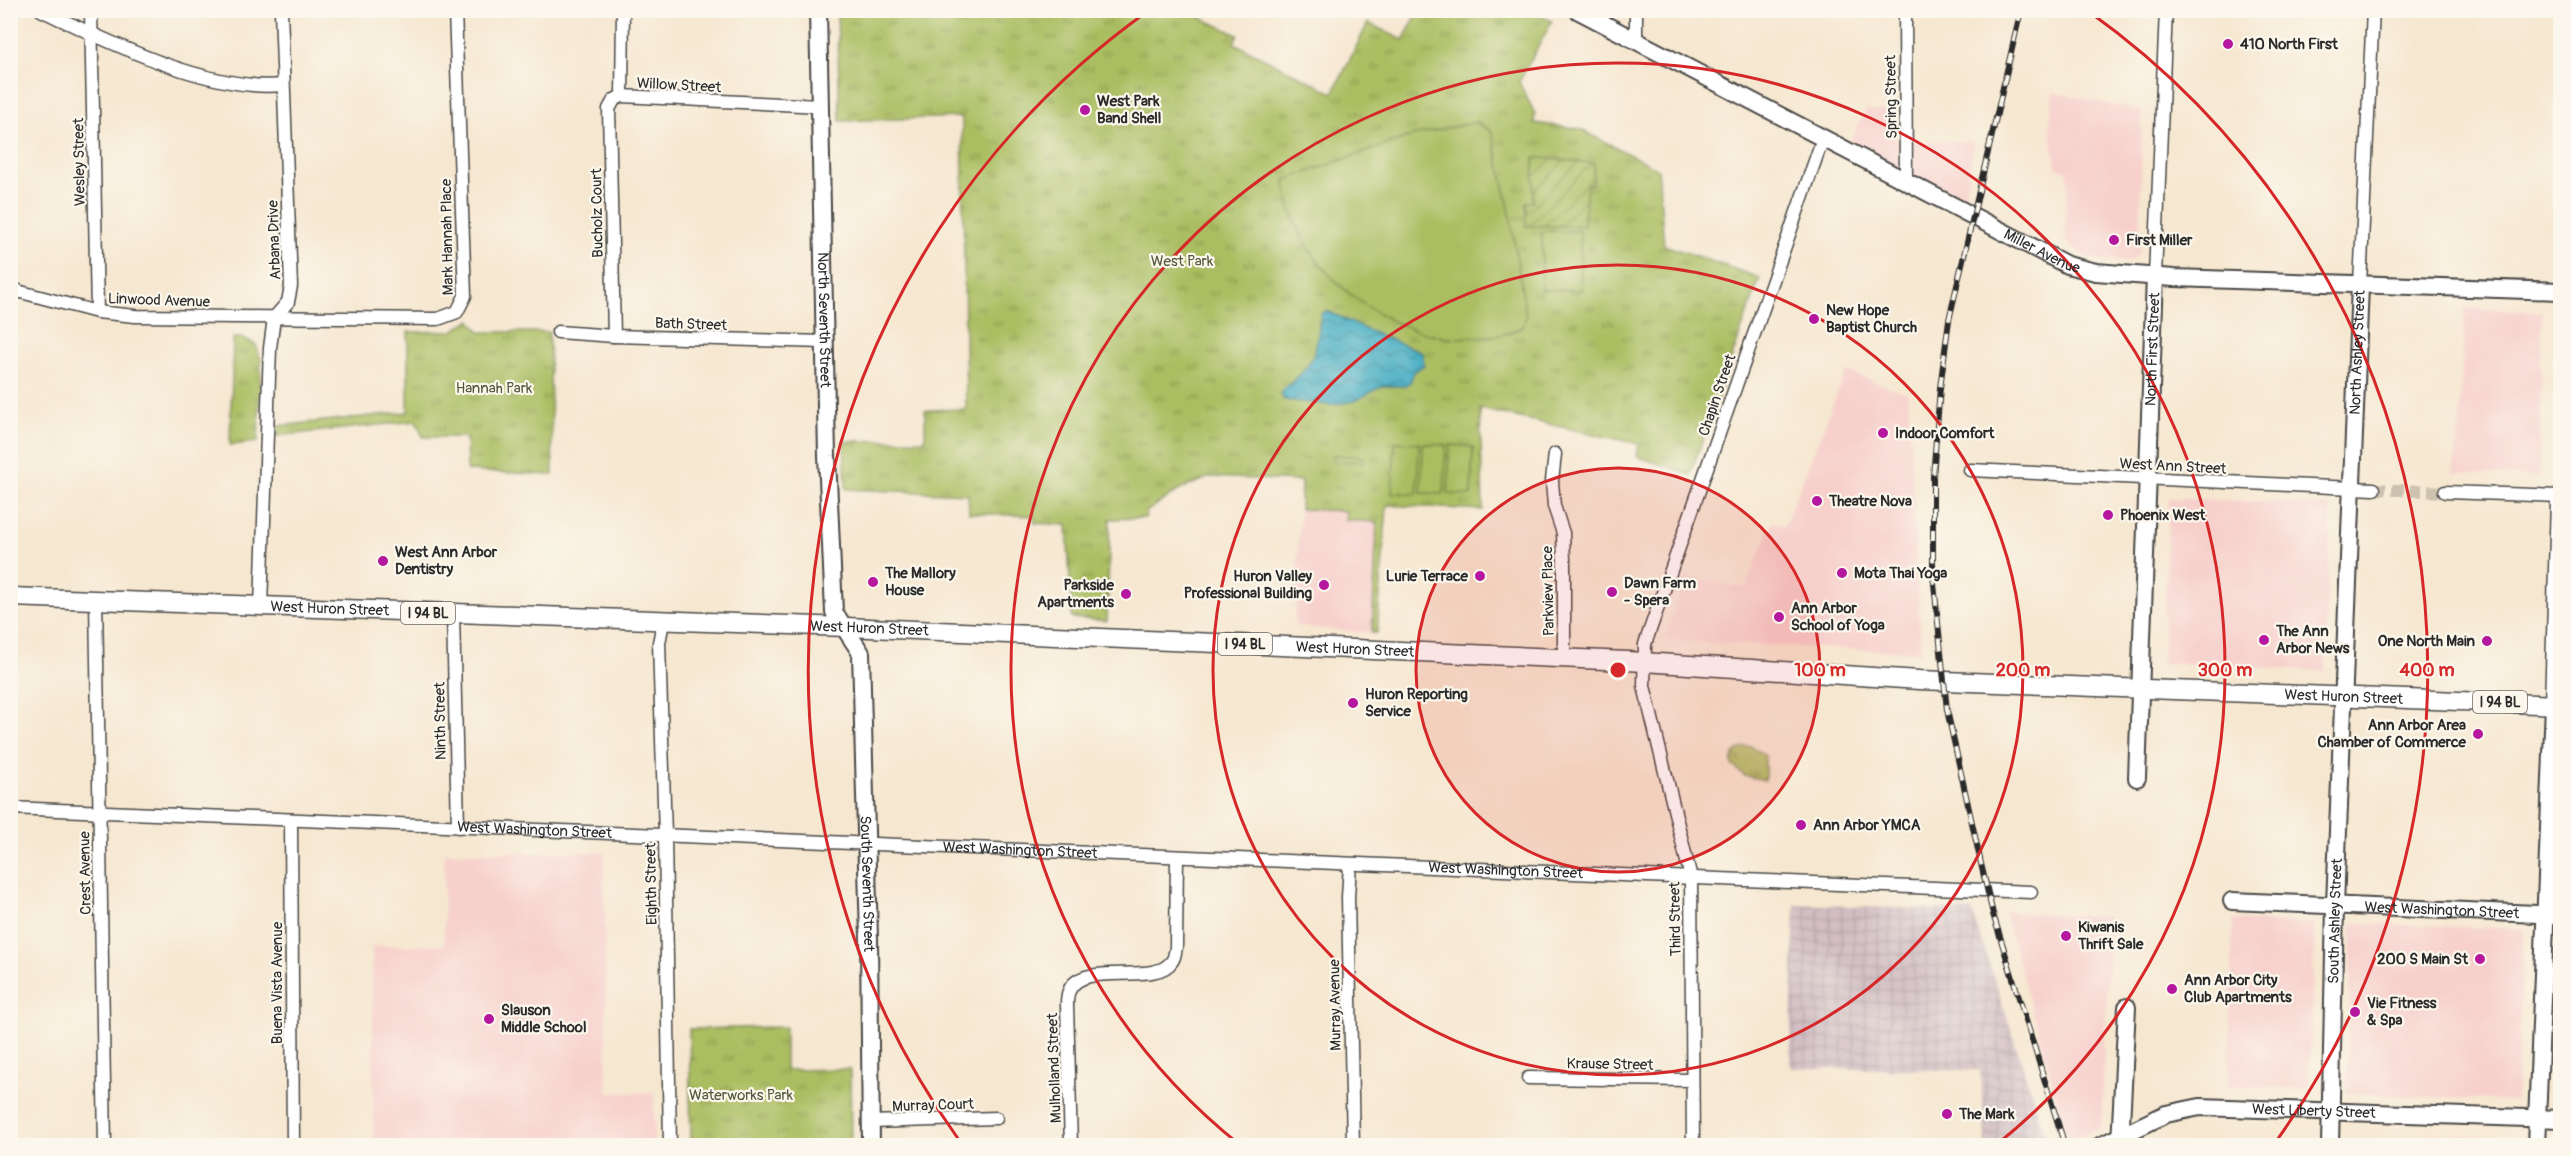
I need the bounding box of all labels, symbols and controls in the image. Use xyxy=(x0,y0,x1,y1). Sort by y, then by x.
place label: 410 North First xyxy=(2240,35,2339,54)
marker: 410 North First xyxy=(2221,37,2235,51)
street label: Spring Street xyxy=(1881,54,1902,139)
street label: Willow Street xyxy=(636,74,723,97)
place label: West Park Band Shell xyxy=(1097,92,1161,128)
marker: West Park Band Shell xyxy=(1078,103,1092,117)
street label: Wesley Street xyxy=(69,117,90,206)
street label: Bucholz Court xyxy=(587,167,608,258)
street label: Mark Hannah Place xyxy=(437,178,458,296)
street label: Arbana Drive xyxy=(264,199,285,280)
street label: Miller Avenue xyxy=(2000,225,2082,278)
place label: First Miller xyxy=(2126,231,2193,250)
marker: First Miller xyxy=(2107,233,2121,247)
street label: North Seventh Street xyxy=(813,252,835,389)
park label: West Park xyxy=(1151,252,1214,271)
street label: Linwood Avenue xyxy=(107,289,211,312)
street label: North Ashley Street xyxy=(2346,289,2370,415)
street label: North First Street xyxy=(2141,291,2164,406)
place label: New Hope Baptist Church xyxy=(1826,301,1917,337)
marker: New Hope Baptist Church xyxy=(1807,312,1821,326)
street label: Bath Street xyxy=(655,314,728,335)
street label: Chapin Street xyxy=(1695,351,1741,439)
park label: Hannah Park xyxy=(456,379,533,398)
place label: Indoor Comfort xyxy=(1895,424,1995,443)
marker: Indoor Comfort xyxy=(1876,426,1890,440)
street label: West Ann Street xyxy=(2119,454,2228,479)
place label: Theatre Nova xyxy=(1828,492,1912,511)
marker: Theatre Nova xyxy=(1810,494,1824,508)
place label: Phoenix West xyxy=(2120,506,2206,525)
marker: Phoenix West xyxy=(2101,508,2115,522)
place label: West Ann Arbor Dentistry xyxy=(395,543,498,579)
street label: Parkview Place xyxy=(1538,545,1559,636)
marker: West Ann Arbor Dentistry xyxy=(376,554,390,568)
place label: The Mallory House xyxy=(884,564,956,600)
place label: Mota Thai Yoga xyxy=(1854,564,1947,583)
marker: Mota Thai Yoga xyxy=(1835,566,1849,580)
place label: Huron Valley Professional Building xyxy=(1184,567,1313,603)
place label: Lurie Terrace xyxy=(1386,567,1469,586)
marker: Lurie Terrace xyxy=(1473,569,1487,583)
place label: Dawn Farm - Spera xyxy=(1624,574,1696,610)
marker: The Mallory House xyxy=(866,575,880,589)
place label: Parkside Apartments xyxy=(1037,576,1115,612)
marker: Huron Valley Professional Building xyxy=(1317,578,1331,592)
marker: Dawn Farm - Spera xyxy=(1605,585,1619,599)
marker: Parkside Apartments xyxy=(1119,587,1133,601)
street label: West Huron Street xyxy=(270,597,390,621)
place label: Ann Arbor School of Yoga xyxy=(1791,599,1885,635)
road number: I 94 BL xyxy=(401,602,455,624)
marker: Ann Arbor School of Yoga xyxy=(1772,610,1786,624)
street label: West Huron Street xyxy=(810,617,930,641)
place label: The Ann Arbor News xyxy=(2275,622,2350,658)
place label: One North Main xyxy=(2378,632,2476,651)
road number: I 94 BL xyxy=(1218,633,1272,655)
marker: The Ann Arbor News xyxy=(2257,633,2271,647)
marker: One North Main xyxy=(2480,634,2494,648)
street label: West Huron Street xyxy=(1295,638,1416,662)
text: 100 m xyxy=(1794,659,1846,682)
text: 200 m xyxy=(1996,659,2050,682)
text: 300 m xyxy=(2198,659,2252,682)
text: 400 m xyxy=(2400,659,2454,682)
centre of rings xyxy=(1608,660,1628,680)
street label: Ninth Street xyxy=(430,681,451,760)
place label: Huron Reporting Service xyxy=(1365,685,1468,721)
street label: West Huron Street xyxy=(2284,685,2404,709)
road number: I 94 BL xyxy=(2473,691,2527,713)
marker: Huron Reporting Service xyxy=(1346,696,1360,710)
place label: Ann Arbor Area Chamber of Commerce xyxy=(2317,716,2467,752)
marker: Ann Arbor Area Chamber of Commerce xyxy=(2471,727,2485,741)
street label: South Seventh Street xyxy=(856,815,878,953)
place label: Ann Arbor YMCA xyxy=(1813,816,1921,835)
street label: West Washington Street xyxy=(457,818,613,843)
marker: Ann Arbor YMCA xyxy=(1794,818,1808,832)
street label: Crest Avenue xyxy=(75,830,96,915)
street label: West Washington Street xyxy=(942,838,1099,863)
street label: Eighth Street xyxy=(641,842,662,925)
street label: South Ashley Street xyxy=(2324,857,2347,984)
street label: West Washington Street xyxy=(1428,858,1584,883)
street label: Third Street xyxy=(1665,881,1686,956)
street label: West Washington Street xyxy=(2364,898,2521,923)
place label: Kiwanis Thrift Sale xyxy=(2077,918,2144,954)
street label: Buena Vista Avenue xyxy=(268,921,287,1044)
marker: Kiwanis Thrift Sale xyxy=(2059,929,2073,943)
place label: 200 S Main St xyxy=(2377,950,2469,969)
marker: 200 S Main St xyxy=(2473,952,2487,966)
street label: Murray Avenue xyxy=(1325,958,1346,1051)
place label: Ann Arbor City Club Apartments xyxy=(2184,971,2292,1007)
marker: Ann Arbor City Club Apartments xyxy=(2165,982,2179,996)
place label: Vie Fitness & Spa xyxy=(2367,994,2437,1030)
place label: Slauson Middle School xyxy=(501,1001,586,1037)
marker: Vie Fitness & Spa xyxy=(2348,1005,2362,1019)
marker: Slauson Middle School xyxy=(482,1012,496,1026)
street label: Mulholland Street xyxy=(1043,1012,1066,1124)
street label: Krause Street xyxy=(1567,1054,1654,1075)
park label: Waterworks Park xyxy=(689,1086,794,1105)
street label: Murray Court xyxy=(892,1095,975,1116)
street label: West Liberty Street xyxy=(2252,1100,2377,1123)
place label: The Mark xyxy=(1958,1105,2015,1124)
marker: The Mark xyxy=(1940,1107,1954,1121)

